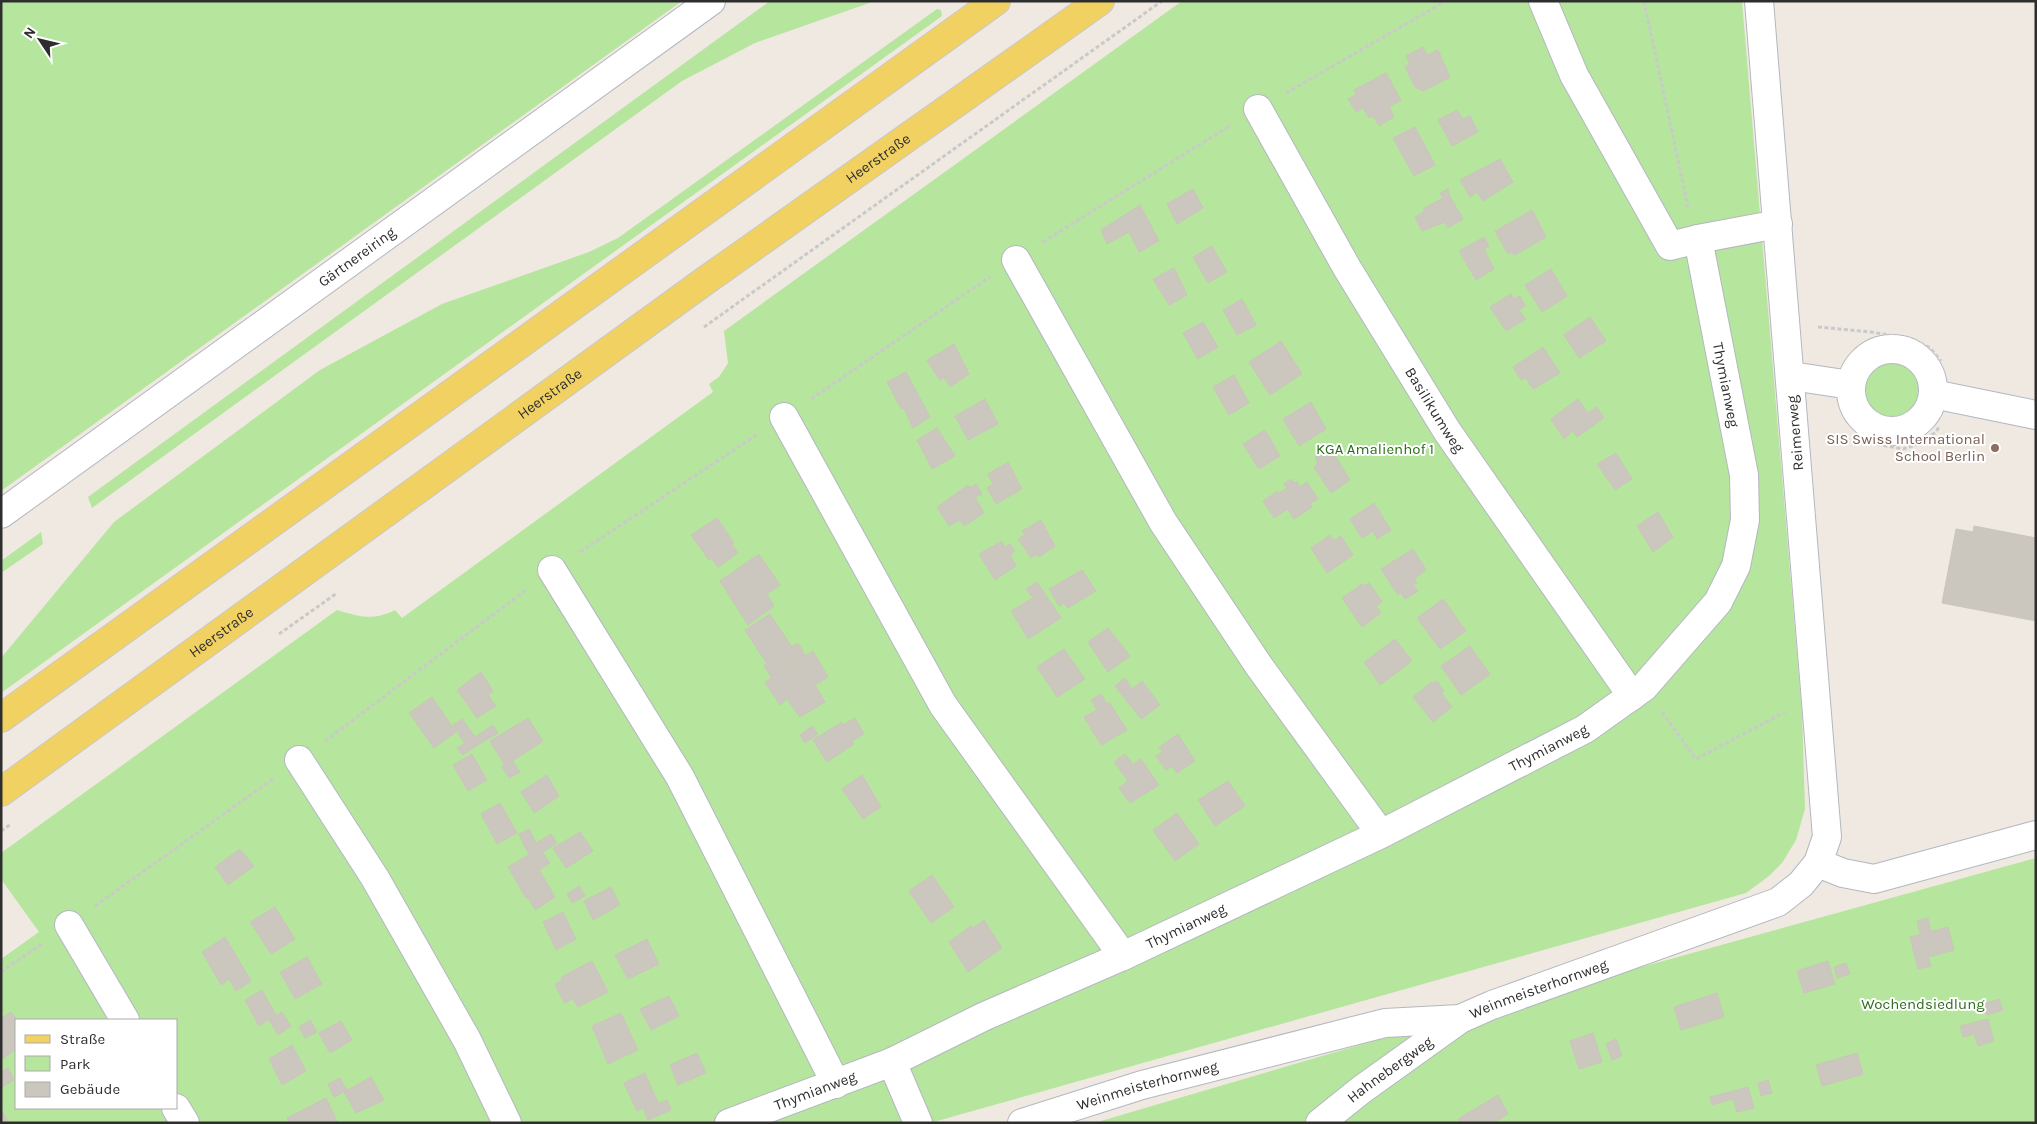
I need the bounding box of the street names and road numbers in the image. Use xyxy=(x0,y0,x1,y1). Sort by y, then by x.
street label: Heerstraße xyxy=(842,129,914,187)
street label: Gärtnereiring xyxy=(315,223,399,291)
street label: Thymianweg xyxy=(1709,341,1743,430)
street label: Heerstraße xyxy=(514,364,585,423)
street label: Basilikumweg xyxy=(1401,364,1469,456)
street label: Reimerweg xyxy=(1783,394,1807,471)
street label: Heerstraße xyxy=(185,603,257,662)
street label: Thymianweg xyxy=(1506,720,1591,776)
street label: Thymianweg xyxy=(1143,899,1229,953)
street label: Weinmeisterhornweg xyxy=(1467,955,1611,1023)
street label: Hahnebergweg xyxy=(1343,1032,1437,1107)
street label: Weinmeisterhornweg xyxy=(1075,1057,1220,1114)
street label: Thymianweg xyxy=(772,1067,859,1114)

